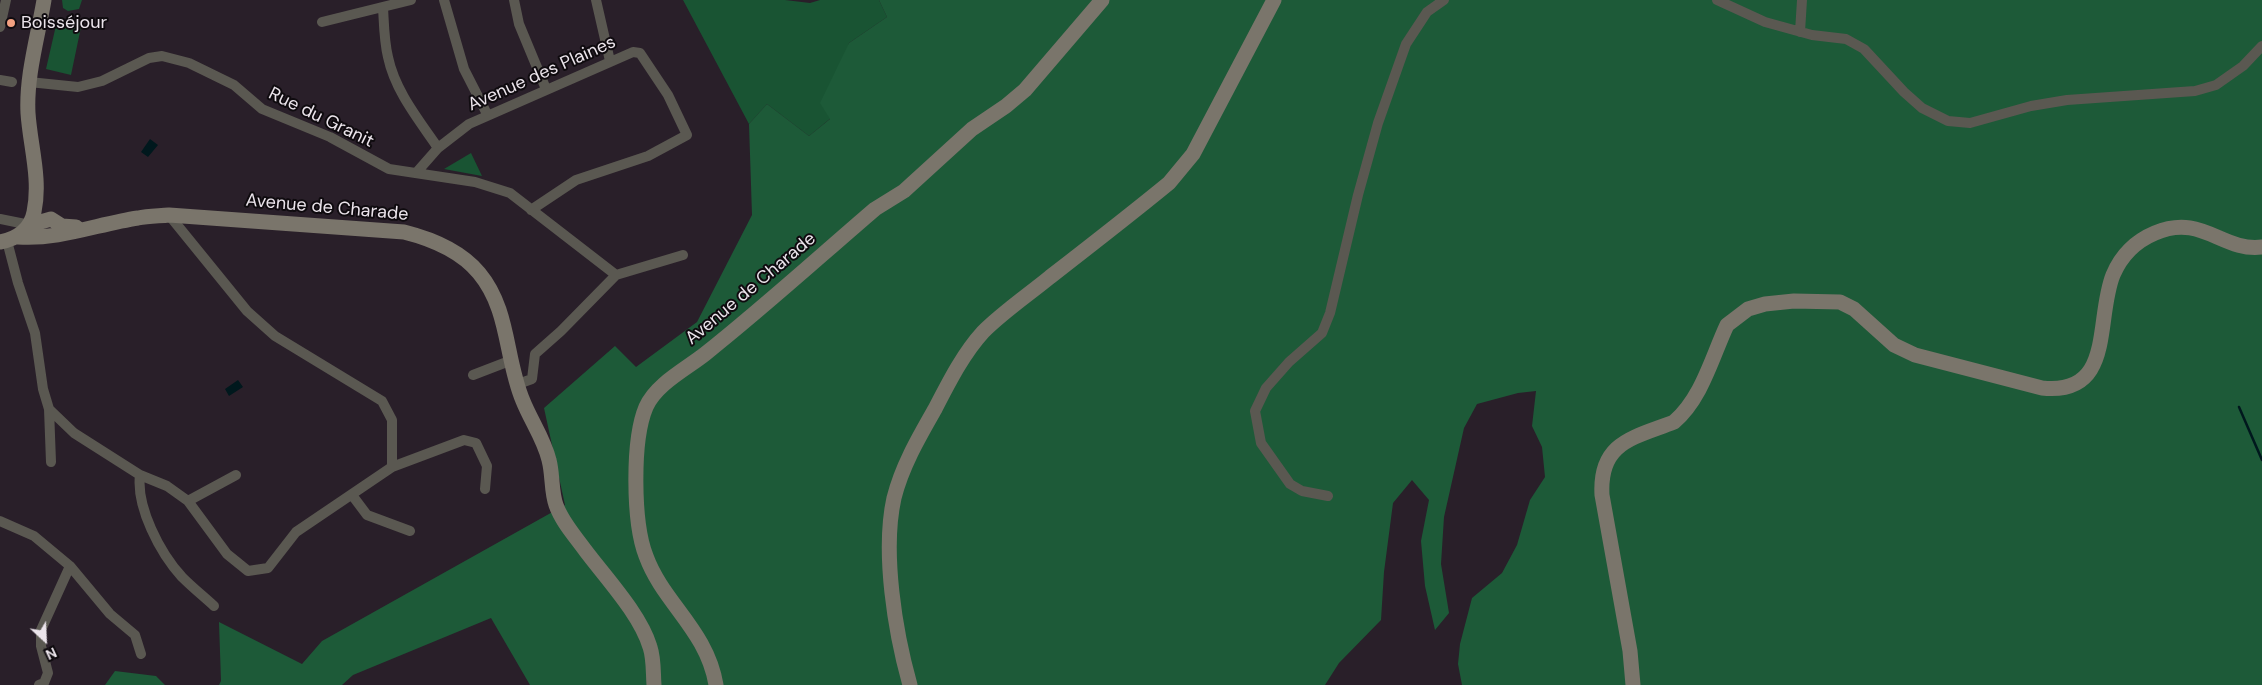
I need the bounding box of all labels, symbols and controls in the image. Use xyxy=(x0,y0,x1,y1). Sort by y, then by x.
place label: Boisséjour xyxy=(21,12,107,34)
marker: Boisséjour xyxy=(5,17,17,29)
street label: Avenue des Plaines xyxy=(465,32,619,116)
street label: Rue du Granit xyxy=(265,83,377,153)
street label: Avenue de Charade xyxy=(245,190,409,226)
street label: Avenue de Charade xyxy=(682,228,820,350)
north arrow xyxy=(20,615,70,665)
text: N xyxy=(43,643,60,664)

